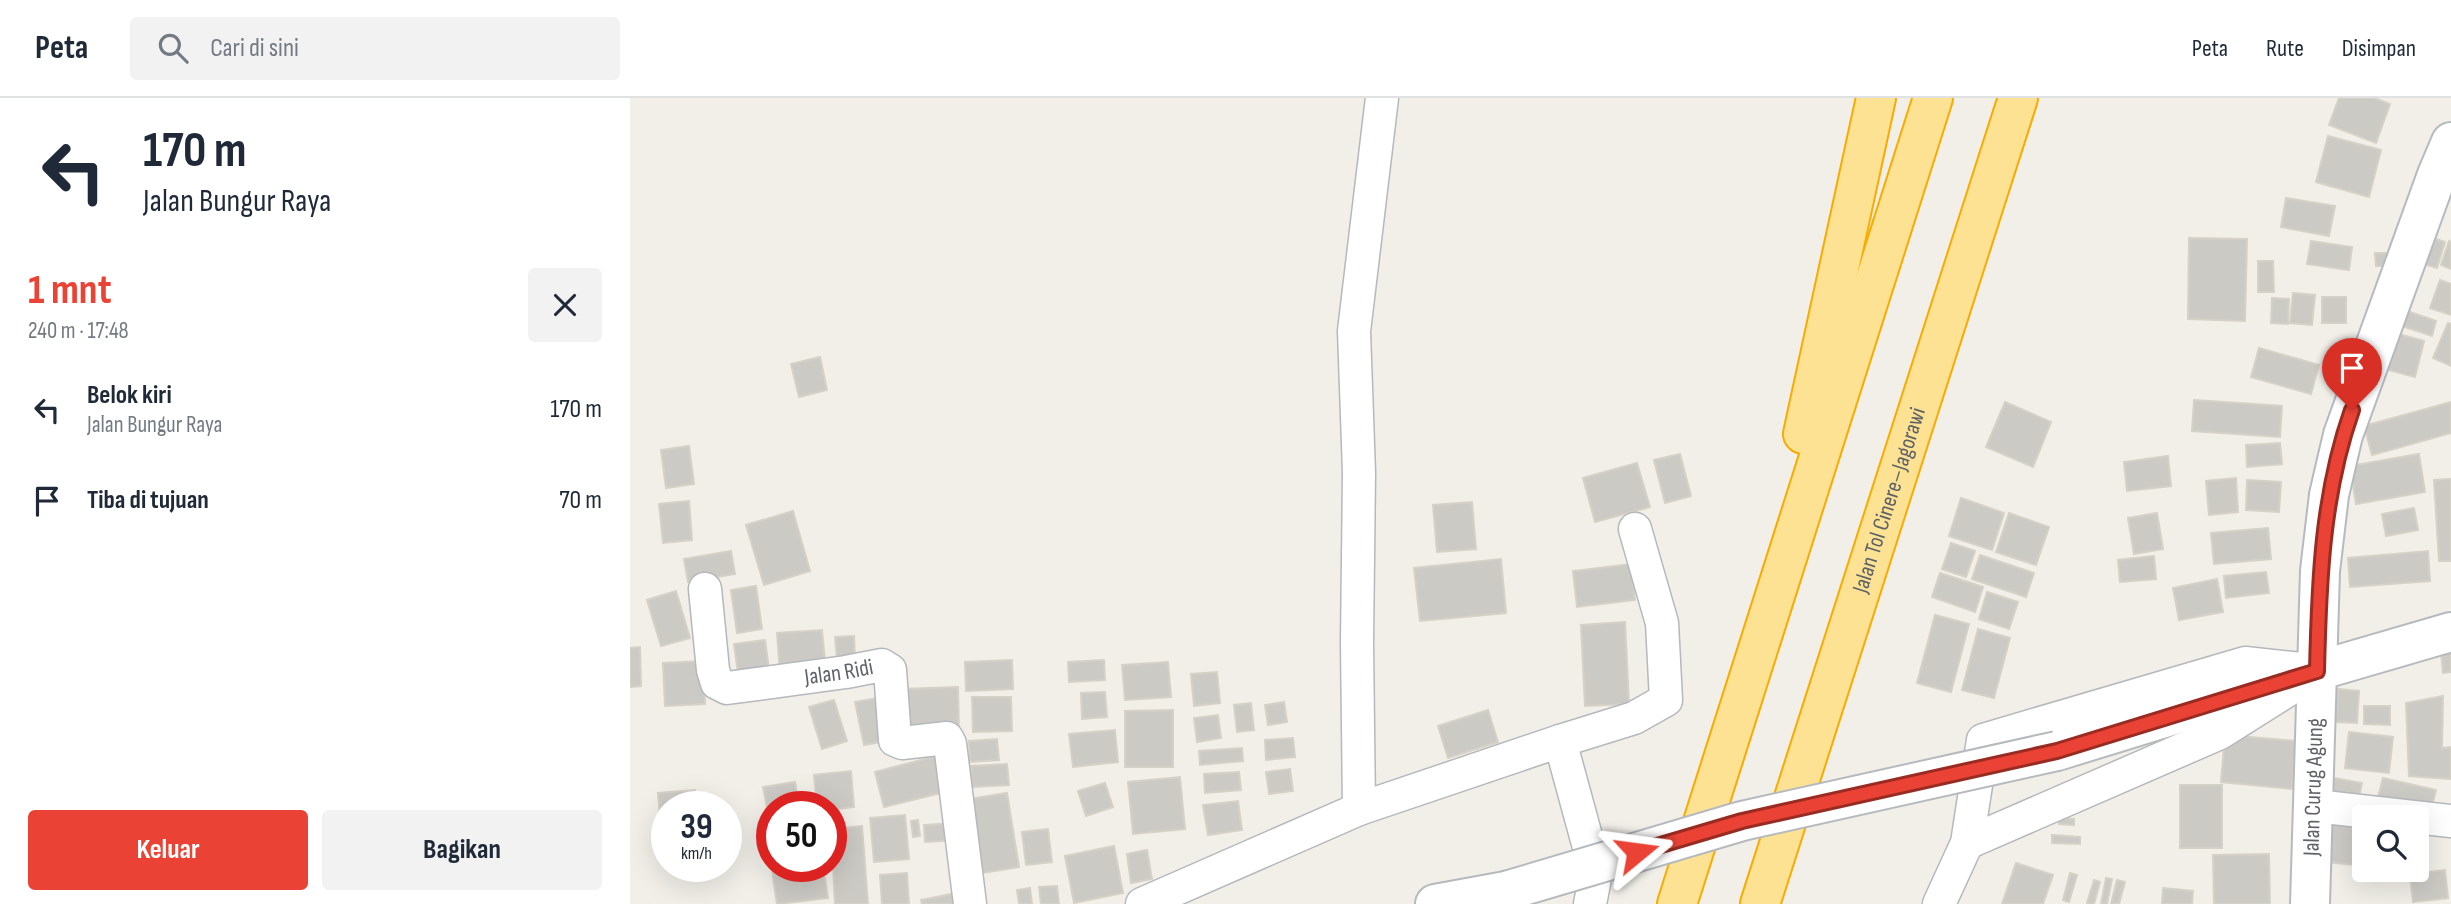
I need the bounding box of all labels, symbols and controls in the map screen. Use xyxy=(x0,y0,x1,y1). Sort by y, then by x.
search box xyxy=(130,17,620,80)
text: Peta xyxy=(35,28,88,68)
icon: search xyxy=(154,29,192,67)
text: Cari di sini xyxy=(210,33,299,64)
text: Peta xyxy=(2192,34,2228,63)
text: Rute xyxy=(2266,34,2304,63)
text: Disimpan xyxy=(2342,34,2416,63)
text: 170 m xyxy=(143,122,247,181)
icon: left xyxy=(28,126,119,217)
text: Jalan Bungur Raya xyxy=(143,182,331,221)
text: 1 mnt xyxy=(28,265,112,316)
button: close xyxy=(528,268,602,342)
text: 240 m · 17:48 xyxy=(28,317,129,345)
pin xyxy=(2322,338,2382,410)
icon: arrive xyxy=(2333,349,2371,387)
text: Belok kiri xyxy=(87,380,172,411)
icon: left xyxy=(28,391,66,429)
text: 170 m xyxy=(550,394,602,425)
street label: Jalan Tol Cinere–Jagorawi xyxy=(1846,404,1932,597)
text: Jalan Bungur Raya xyxy=(87,411,222,439)
icon: arrive xyxy=(28,482,66,520)
text: Tiba di tujuan xyxy=(87,485,209,516)
text: 70 m xyxy=(559,485,602,516)
street label: Jalan Ridi xyxy=(802,653,875,692)
street label: Jalan Curug Agung xyxy=(2297,718,2330,857)
speed limit sign: 50 xyxy=(756,791,847,882)
map controls xyxy=(2352,805,2429,882)
button: search xyxy=(2352,805,2429,882)
text: 39 xyxy=(680,806,713,849)
button: Keluar xyxy=(28,810,308,890)
button: Bagikan xyxy=(322,810,602,890)
position arrow xyxy=(1600,815,1674,889)
text: km/h xyxy=(681,843,712,864)

